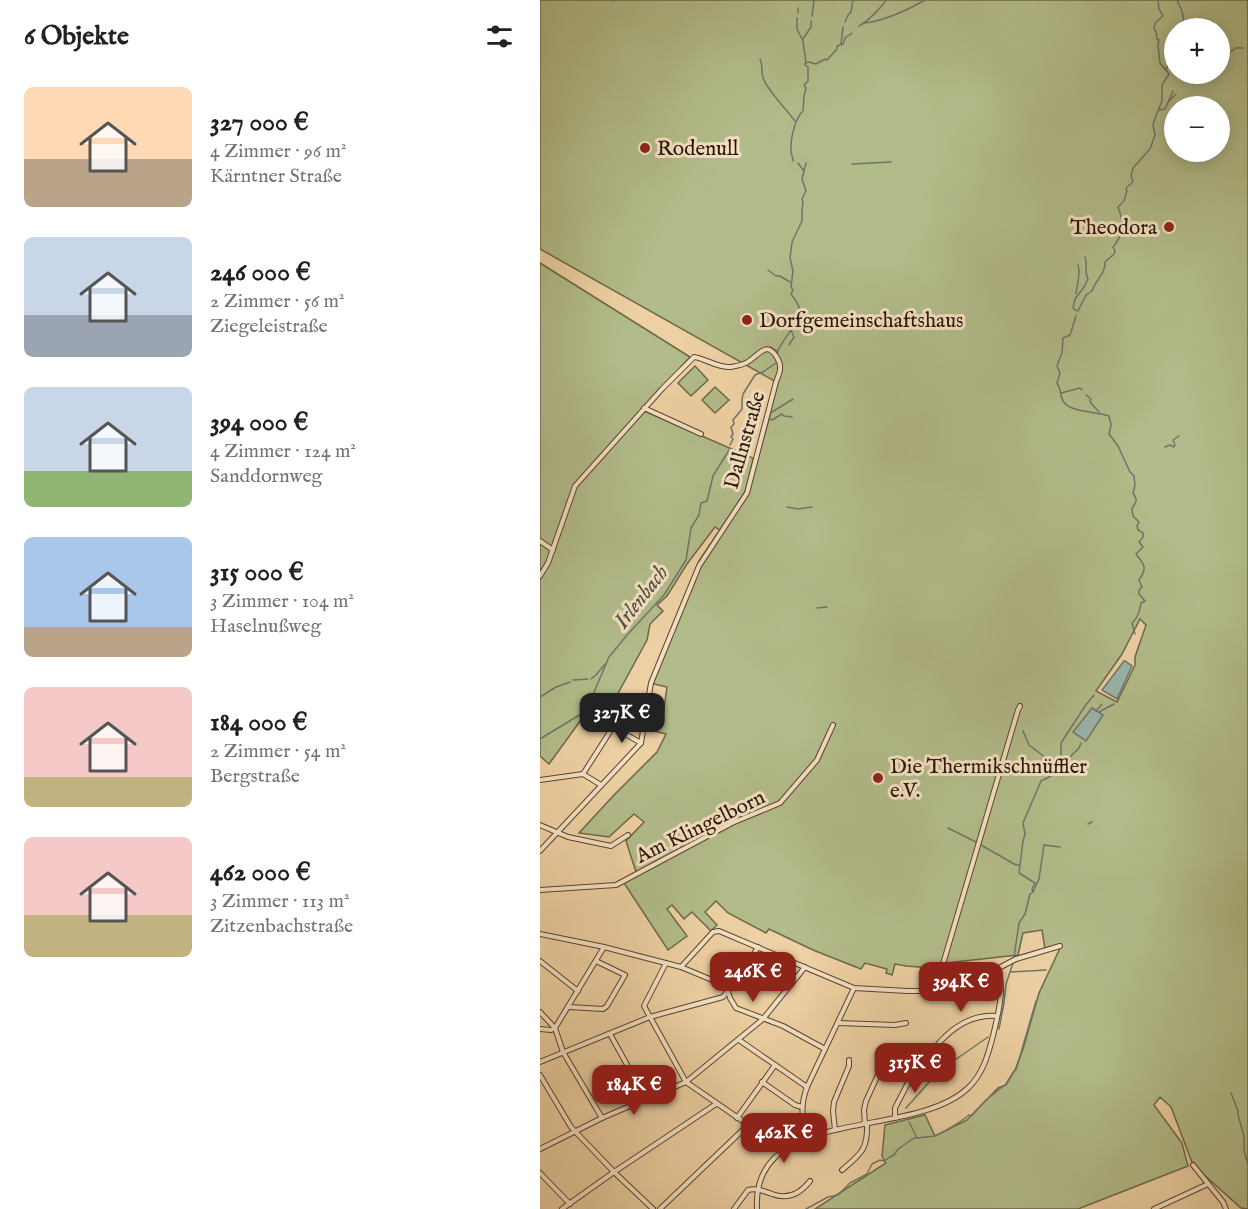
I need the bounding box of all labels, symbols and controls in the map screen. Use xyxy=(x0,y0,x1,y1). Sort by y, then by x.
map controls xyxy=(1164,18,1230,162)
button: + xyxy=(1164,18,1230,84)
text: 6 Objekte xyxy=(24,20,129,53)
icon: filters xyxy=(483,20,516,53)
button: − xyxy=(1164,96,1230,162)
text: 327 000 € xyxy=(210,106,309,139)
icon: home xyxy=(72,111,144,183)
place label: Rodenull xyxy=(657,136,739,163)
text: 4 Zimmer · 96 m² xyxy=(210,139,347,164)
marker: Rodenull xyxy=(638,141,652,155)
text: Kärntner Straße xyxy=(210,164,342,189)
place label: Theodora xyxy=(1070,215,1158,242)
marker: Theodora xyxy=(1162,220,1176,234)
text: 246 000 € xyxy=(210,256,311,289)
icon: home xyxy=(72,261,144,333)
text: 2 Zimmer · 56 m² xyxy=(210,289,345,314)
place label: Dorfgemeinschaftshaus xyxy=(759,308,963,335)
marker: Dorfgemeinschaftshaus xyxy=(740,313,754,327)
text: Ziegeleistraße xyxy=(210,314,328,339)
street label: Dallnstraße xyxy=(719,388,772,492)
text: 394 000 € xyxy=(210,406,309,439)
icon: home xyxy=(72,411,144,483)
text: 4 Zimmer · 124 m² xyxy=(210,439,356,464)
text: Sanddornweg xyxy=(210,464,322,489)
text: 315 000 € xyxy=(210,556,304,589)
water label: Irlenbach xyxy=(608,560,675,635)
icon: home xyxy=(72,561,144,633)
text: 3 Zimmer · 104 m² xyxy=(210,589,354,614)
text: Haselnußweg xyxy=(210,614,321,639)
pin: 327K € xyxy=(573,693,671,744)
text: 327K € xyxy=(594,700,650,725)
text: 184 000 € xyxy=(210,706,308,739)
icon: home xyxy=(72,711,144,783)
text: 2 Zimmer · 54 m² xyxy=(210,739,346,764)
place label: Die Thermikschnüffler e.V. xyxy=(890,754,1087,805)
text: Bergstraße xyxy=(210,764,300,789)
marker: Die Thermikschnüffler e.V. xyxy=(871,771,885,785)
street label: Am Klingelborn xyxy=(631,784,770,871)
text: 462 000 € xyxy=(210,856,311,889)
icon: home xyxy=(72,861,144,933)
text: 3 Zimmer · 113 m² xyxy=(210,889,349,914)
text: Zitzenbachstraße xyxy=(210,914,353,939)
pin: 246K € xyxy=(704,952,802,1003)
text: 246K € xyxy=(724,959,782,984)
pin: 394K € xyxy=(912,962,1010,1013)
text: 394K € xyxy=(933,969,989,994)
pin: 315K € xyxy=(866,1043,964,1094)
text: 315K € xyxy=(889,1050,941,1075)
pin: 184K € xyxy=(585,1065,683,1116)
text: 184K € xyxy=(606,1072,662,1097)
pin: 462K € xyxy=(735,1113,833,1164)
text: 462K € xyxy=(755,1120,813,1145)

